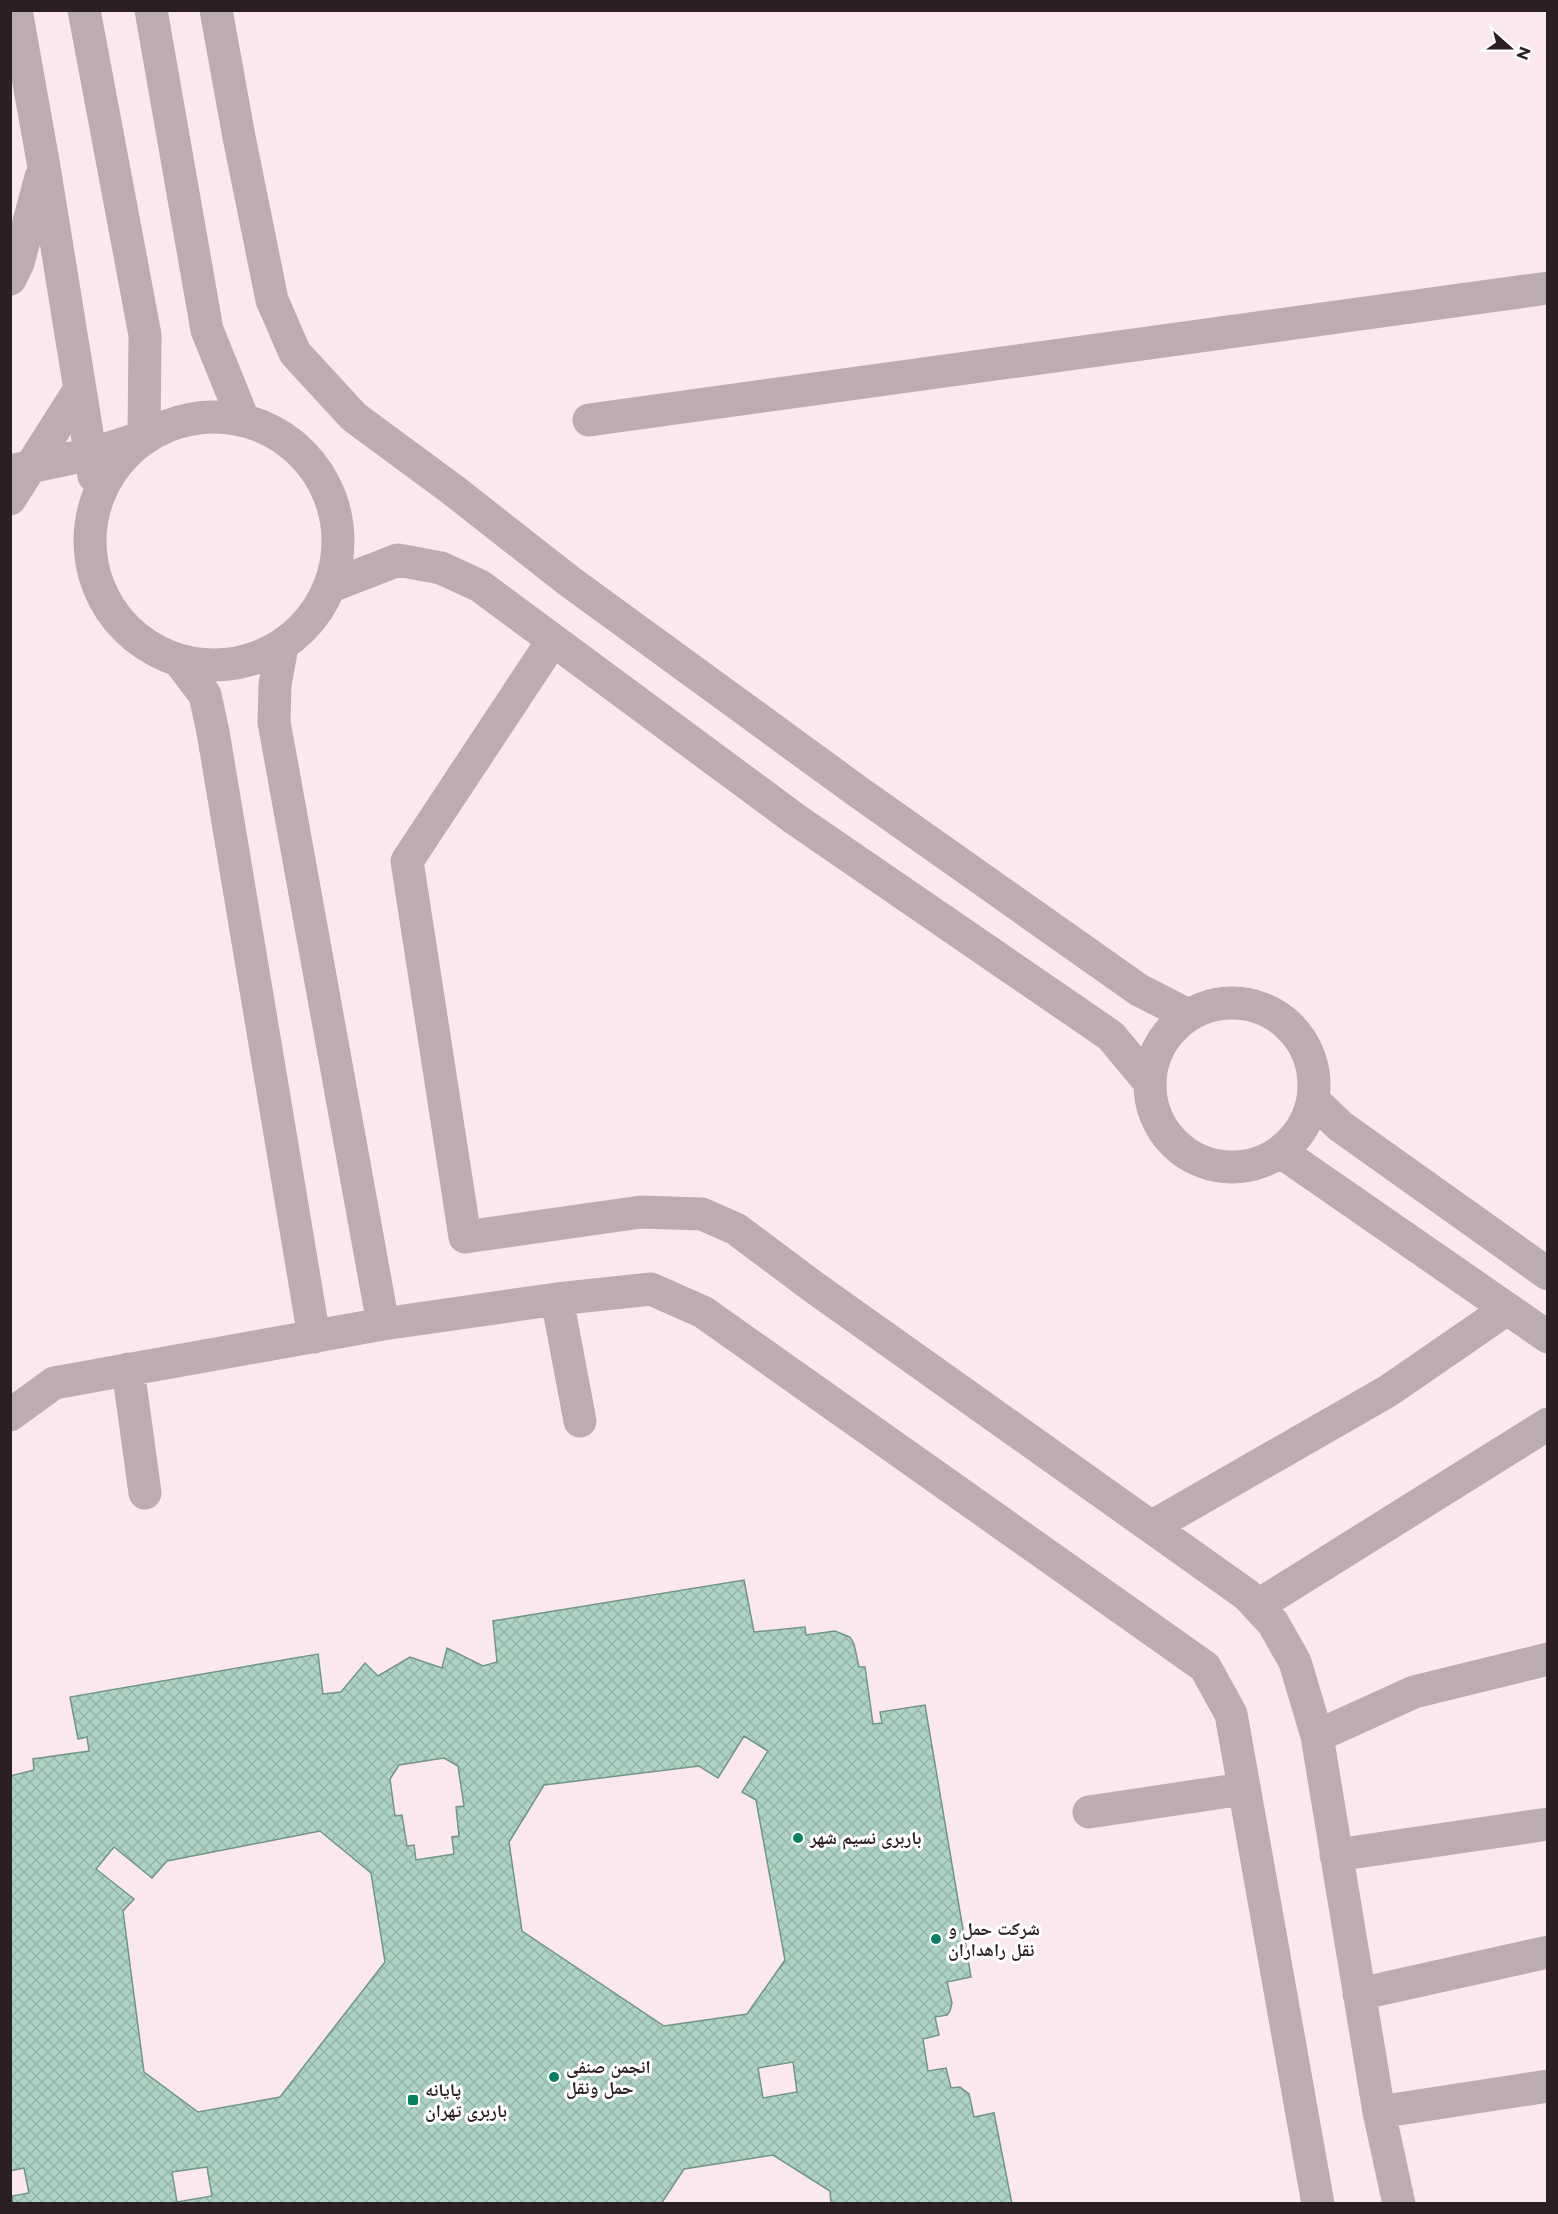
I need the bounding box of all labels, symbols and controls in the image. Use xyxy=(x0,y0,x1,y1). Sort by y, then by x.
north arrow xyxy=(1480,18,1540,78)
text: N xyxy=(1512,44,1535,63)
place label: باربری نسیم شهر xyxy=(809,1827,921,1850)
marker: باربری نسیم شهر xyxy=(791,1831,805,1845)
place label: شرکت حمل و نقل راهداران xyxy=(948,1918,1040,1961)
marker: شرکت حمل و نقل راهداران xyxy=(929,1932,943,1946)
place label: انجمن صنفی حمل ونقل xyxy=(566,2056,651,2099)
marker: انجمن صنفی حمل ونقل xyxy=(547,2070,561,2084)
place label: پایانه باربری تهران xyxy=(425,2079,507,2122)
marker: پایانه باربری تهران xyxy=(406,2093,420,2107)

